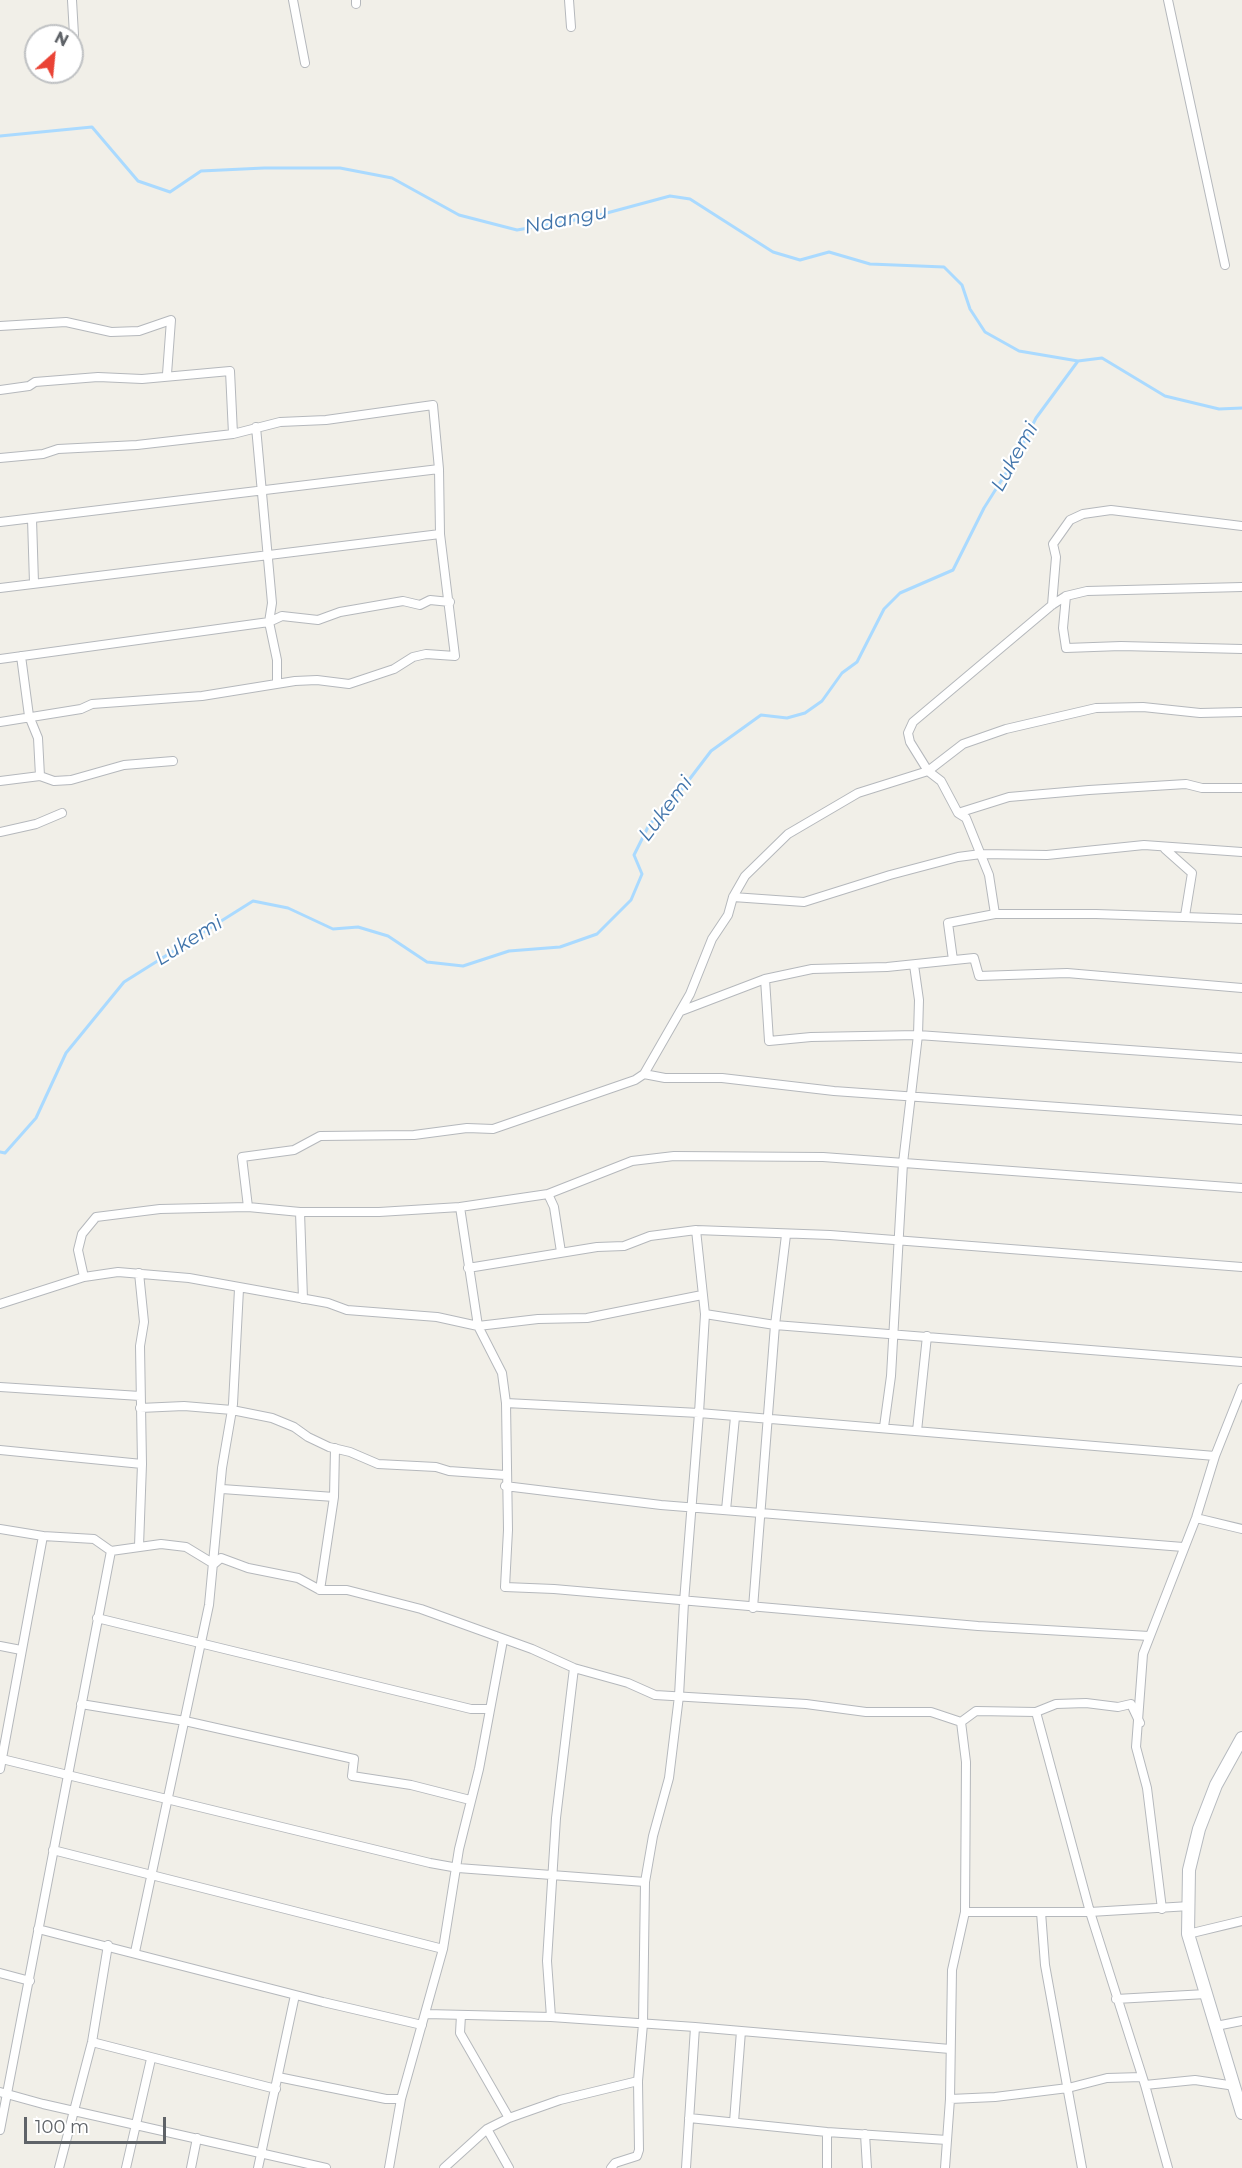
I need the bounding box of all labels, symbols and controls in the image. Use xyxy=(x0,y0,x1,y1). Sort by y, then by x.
north arrow xyxy=(24,24,84,84)
text: N xyxy=(51,28,72,51)
water label: Ndangu xyxy=(522,200,610,240)
water label: Lukemi xyxy=(986,418,1044,496)
water label: Lukemi xyxy=(634,772,698,846)
water label: Lukemi xyxy=(151,911,227,971)
scale bar xyxy=(27,2105,170,2143)
text: 100 m xyxy=(35,2116,89,2138)

